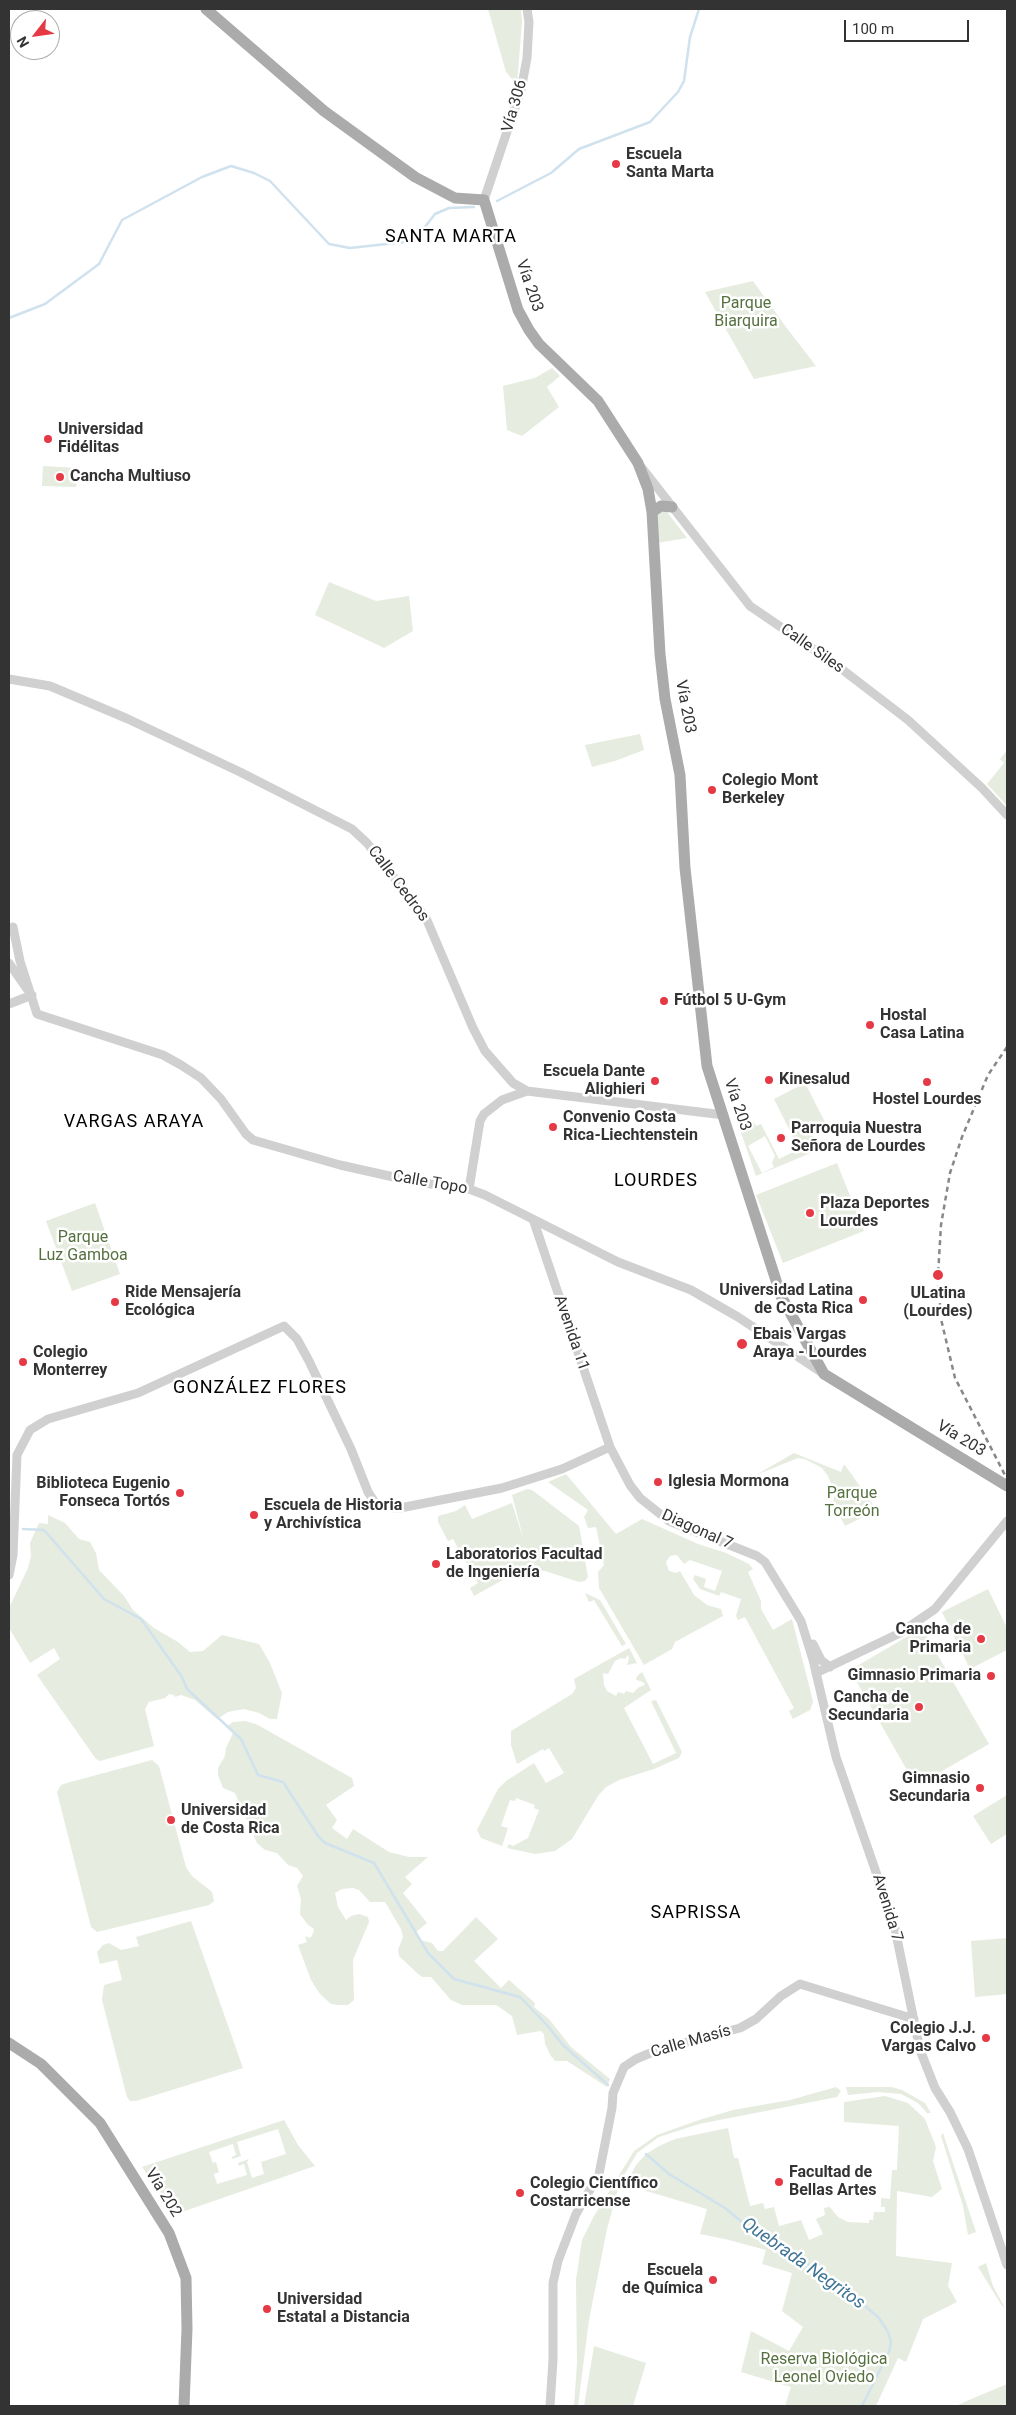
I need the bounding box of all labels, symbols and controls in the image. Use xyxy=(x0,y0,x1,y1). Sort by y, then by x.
north arrow xyxy=(10,10,60,60)
scale bar xyxy=(846,10,971,42)
text: 100 m xyxy=(852,20,894,38)
text: N xyxy=(13,34,32,50)
street label: Vía 306 xyxy=(498,77,532,135)
place label: Escuela Santa Marta xyxy=(626,145,714,183)
marker: Escuela Santa Marta xyxy=(610,158,622,170)
district label: SANTA MARTA xyxy=(384,226,518,248)
street label: Vía 203 xyxy=(511,257,547,315)
park label: Parque Biarquira xyxy=(714,294,778,332)
place label: Universidad Fidélitas xyxy=(58,420,143,458)
marker: Universidad Fidélitas xyxy=(42,433,54,445)
place label: Cancha Multiuso xyxy=(70,467,191,487)
marker: Cancha Multiuso xyxy=(54,471,66,483)
street label: Calle Siles xyxy=(776,620,848,678)
street label: Vía 203 xyxy=(670,679,700,735)
place label: Colegio Mont Berkeley xyxy=(722,771,818,809)
marker: Colegio Mont Berkeley xyxy=(706,784,718,796)
street label: Calle Cedros xyxy=(363,842,433,926)
place label: Fútbol 5 U-Gym xyxy=(674,991,786,1011)
marker: Fútbol 5 U-Gym xyxy=(658,995,670,1007)
place label: Hostal Casa Latina xyxy=(880,1006,964,1044)
marker: Hostal Casa Latina xyxy=(864,1019,876,1031)
place label: Escuela Dante Alighieri xyxy=(543,1062,645,1100)
place label: Kinesalud xyxy=(779,1070,850,1090)
marker: Kinesalud xyxy=(763,1074,775,1086)
marker: Escuela Dante Alighieri xyxy=(649,1075,661,1087)
street label: Vía 203 xyxy=(719,1076,755,1134)
marker: Hostel Lourdes xyxy=(921,1076,933,1088)
place label: Hostel Lourdes xyxy=(872,1090,982,1110)
place label: Convenio Costa Rica-Liechtenstein xyxy=(563,1108,698,1146)
district label: VARGAS ARAYA xyxy=(62,1111,206,1133)
place label: Parroquia Nuestra Señora de Lourdes xyxy=(791,1119,925,1157)
marker: Convenio Costa Rica-Liechtenstein xyxy=(547,1121,559,1133)
marker: Parroquia Nuestra Señora de Lourdes xyxy=(775,1132,787,1144)
street label: Calle Topo xyxy=(391,1167,469,1199)
district label: LOURDES xyxy=(613,1170,699,1192)
place label: Plaza Deportes Lourdes xyxy=(820,1194,929,1232)
marker: Plaza Deportes Lourdes xyxy=(804,1207,816,1219)
park label: Parque Luz Gamboa xyxy=(38,1228,128,1266)
marker: ULatina (Lourdes) xyxy=(931,1268,945,1282)
place label: Universidad Latina de Costa Rica xyxy=(719,1281,853,1319)
place label: Ride Mensajería Ecológica xyxy=(125,1283,241,1321)
place label: ULatina (Lourdes) xyxy=(903,1284,973,1322)
street label: Avenida 11 xyxy=(549,1293,593,1373)
marker: Universidad Latina de Costa Rica xyxy=(857,1294,869,1306)
marker: Ride Mensajería Ecológica xyxy=(109,1296,121,1308)
place label: Ebais Vargas Araya - Lourdes xyxy=(753,1325,867,1363)
marker: Ebais Vargas Araya - Lourdes xyxy=(735,1337,749,1351)
place label: Colegio Monterrey xyxy=(33,1343,107,1381)
marker: Colegio Monterrey xyxy=(17,1356,29,1368)
district label: GONZÁLEZ FLORES xyxy=(171,1377,349,1399)
street label: Vía 203 xyxy=(933,1417,989,1461)
place label: Iglesia Mormona xyxy=(668,1472,789,1492)
place label: Biblioteca Eugenio Fonseca Tortós xyxy=(36,1474,170,1512)
marker: Iglesia Mormona xyxy=(652,1476,664,1488)
park label: Parque Torreón xyxy=(824,1484,880,1522)
marker: Biblioteca Eugenio Fonseca Tortós xyxy=(174,1487,186,1499)
place label: Escuela de Historia y Archivística xyxy=(264,1496,402,1534)
street label: Diagonal 7 xyxy=(659,1506,735,1554)
marker: Escuela de Historia y Archivística xyxy=(248,1509,260,1521)
place label: Laboratorios Facultad de Ingeniería xyxy=(446,1545,603,1583)
marker: Laboratorios Facultad de Ingeniería xyxy=(430,1558,442,1570)
place label: Cancha de Primaria xyxy=(896,1620,971,1658)
marker: Cancha de Primaria xyxy=(975,1633,987,1645)
place label: Gimnasio Primaria xyxy=(848,1666,981,1686)
marker: Gimnasio Primaria xyxy=(985,1670,997,1682)
place label: Cancha de Secundaria xyxy=(828,1688,909,1726)
marker: Cancha de Secundaria xyxy=(913,1701,925,1713)
place label: Gimnasio Secundaria xyxy=(889,1769,970,1807)
marker: Gimnasio Secundaria xyxy=(974,1782,986,1794)
place label: Universidad de Costa Rica xyxy=(181,1801,280,1839)
marker: Universidad de Costa Rica xyxy=(165,1814,177,1826)
street label: Avenida 7 xyxy=(868,1872,906,1944)
district label: SAPRISSA xyxy=(650,1902,742,1924)
place label: Colegio J.J. Vargas Calvo xyxy=(881,2019,976,2057)
street label: Calle Masís xyxy=(649,2021,733,2063)
marker: Colegio J.J. Vargas Calvo xyxy=(980,2032,992,2044)
place label: Facultad de Bellas Artes xyxy=(789,2163,876,2201)
street label: Vía 202 xyxy=(141,2165,185,2221)
place label: Colegio Científico Costarricense xyxy=(530,2174,658,2212)
marker: Facultad de Bellas Artes xyxy=(773,2176,785,2188)
marker: Colegio Científico Costarricense xyxy=(514,2187,526,2199)
water label: Quebrada Negritos xyxy=(737,2213,869,2315)
place label: Escuela de Química xyxy=(622,2261,703,2299)
marker: Escuela de Química xyxy=(707,2274,719,2286)
place label: Universidad Estatal a Distancia xyxy=(277,2290,410,2328)
marker: Universidad Estatal a Distancia xyxy=(261,2303,273,2315)
park label: Reserva Biológica Leonel Oviedo xyxy=(761,2350,887,2388)

